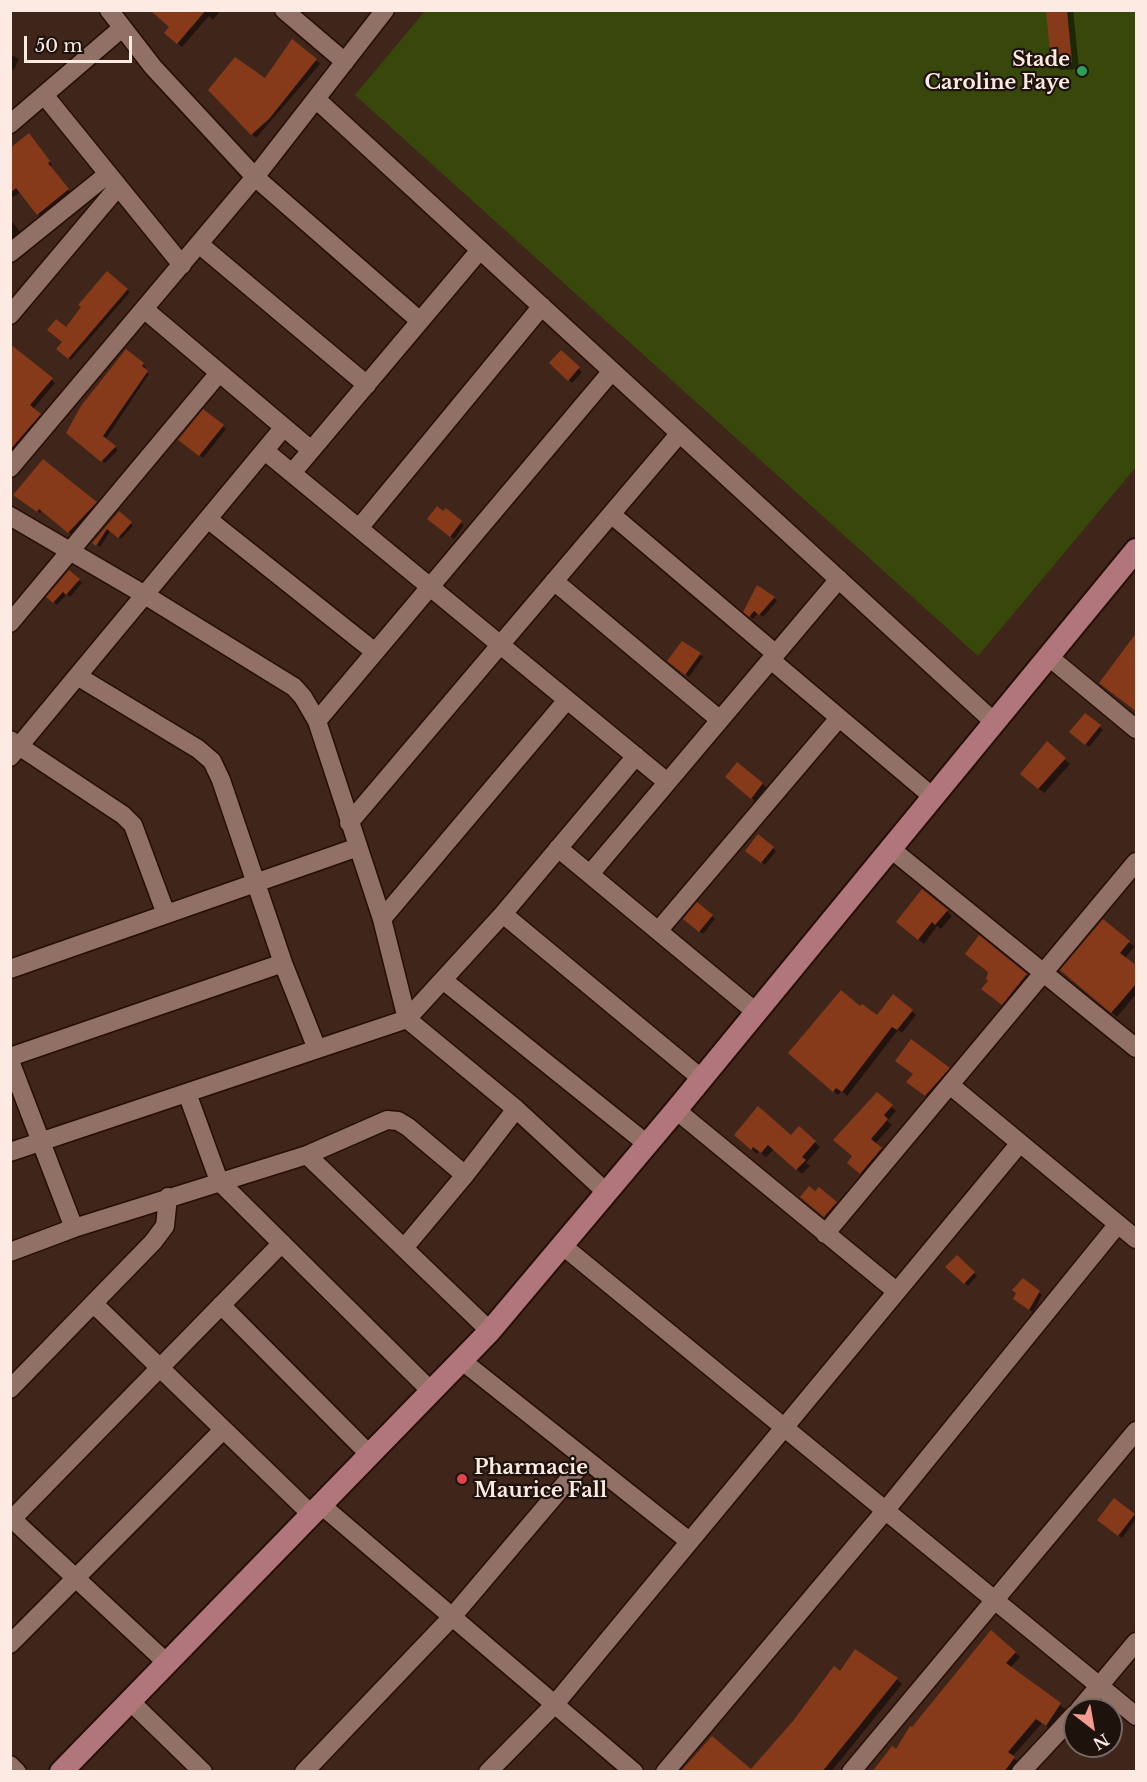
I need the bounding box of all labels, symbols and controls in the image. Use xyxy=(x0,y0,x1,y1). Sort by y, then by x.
scale bar xyxy=(27,24,135,62)
text: 50 m xyxy=(35,35,83,57)
place label: Stade Caroline Faye xyxy=(925,48,1070,95)
marker: Stade Caroline Faye xyxy=(1075,64,1089,78)
place label: Pharmacie Maurice Fall xyxy=(474,1456,607,1503)
marker: Pharmacie Maurice Fall xyxy=(455,1472,469,1486)
north arrow xyxy=(1063,1698,1123,1758)
text: N xyxy=(1090,1729,1113,1754)

